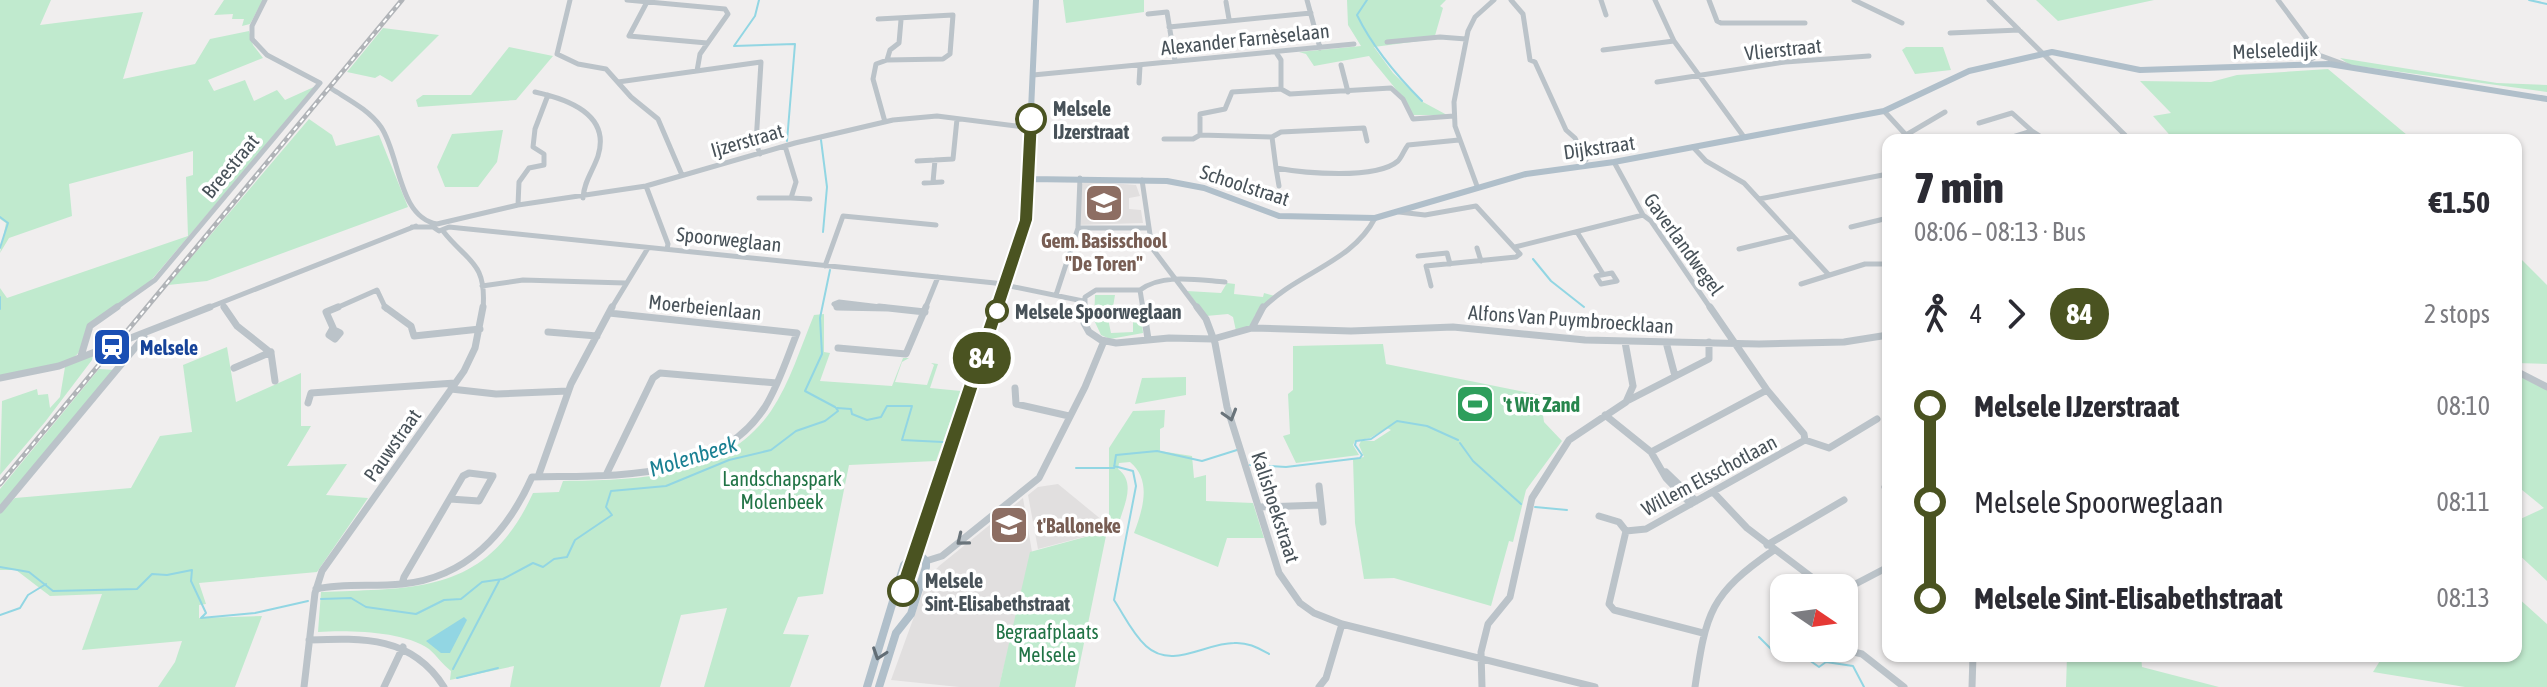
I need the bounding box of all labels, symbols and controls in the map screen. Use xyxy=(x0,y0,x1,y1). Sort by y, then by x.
street label: Alexander Farnèselaan xyxy=(1160,19,1330,59)
street label: Vlierstraat xyxy=(1743,33,1823,64)
street label: Melseledijk xyxy=(2232,37,2318,63)
place label: Melsele IJzerstraat xyxy=(1053,97,1129,143)
marker: Melsele IJzerstraat xyxy=(1016,104,1046,134)
street label: Ijzerstraat xyxy=(708,119,786,161)
street label: Breestraat xyxy=(197,129,263,203)
street label: Dijkstraat xyxy=(1562,131,1636,163)
street label: Schoolstraat xyxy=(1198,160,1293,210)
text: 7 min xyxy=(1914,162,2004,212)
school or university icon: Gem. Basisschool "De Toren" xyxy=(1083,182,1125,224)
text: €1.50 xyxy=(2429,185,2490,219)
street label: Gaverlandwegel xyxy=(1639,189,1729,300)
text: 08:06 – 08:13 · Bus xyxy=(1914,217,2086,247)
street label: Spoorweglaan xyxy=(675,222,783,256)
place label: Gem. Basisschool "De Toren" xyxy=(1041,229,1168,275)
street label: Moerbeienlaan xyxy=(647,290,763,324)
icon: walk xyxy=(1914,292,1958,336)
icon: forward xyxy=(1994,292,2038,336)
text: 84 xyxy=(2066,298,2093,330)
text: 4 xyxy=(1970,299,1982,329)
text: 2 stops xyxy=(2424,299,2490,329)
marker: Melsele Spoorweglaan xyxy=(986,300,1008,322)
place label: Melsele Spoorweglaan xyxy=(1015,300,1181,323)
street label: Alfons Van Puymbroecklaan xyxy=(1467,300,1675,338)
station icon: Melsele xyxy=(91,326,133,368)
line badge: 84 xyxy=(946,332,1018,384)
place label: Melsele xyxy=(140,336,198,359)
text: 84 xyxy=(969,342,995,374)
sports icon: 't Wit Zand xyxy=(1454,383,1496,425)
text: Melsele IJzerstraat xyxy=(1974,389,2180,423)
text: 08:10 xyxy=(2436,391,2490,421)
place label: 't Wit Zand xyxy=(1503,393,1580,416)
street label: Pauwstraat xyxy=(359,404,425,486)
one-way arrow xyxy=(1221,408,1237,422)
water label: Molenbeek xyxy=(646,430,741,482)
street label: Willem Elsschotlaan xyxy=(1638,430,1780,520)
street label: Kalishoekstraat xyxy=(1247,449,1305,566)
park label: Landschapspark Molenbeek xyxy=(722,467,842,513)
text: Melsele Spoorweglaan xyxy=(1974,485,2224,519)
text: 08:11 xyxy=(2436,487,2490,517)
school or university icon: t'Balloneke xyxy=(988,504,1030,546)
place label: t'Balloneke xyxy=(1036,514,1121,537)
one-way arrow xyxy=(957,530,971,545)
place label: Melsele Sint-Elisabethstraat xyxy=(925,569,1070,615)
north arrow xyxy=(1770,574,1858,662)
map controls xyxy=(1770,574,1858,662)
marker: Melsele Sint-Elisabethstraat xyxy=(888,576,918,606)
text: Melsele Sint-Elisabethstraat xyxy=(1974,581,2283,615)
text: 08:13 xyxy=(2436,583,2490,613)
park label: Begraafplaats Melsele xyxy=(996,620,1098,666)
one-way arrow xyxy=(872,646,888,660)

